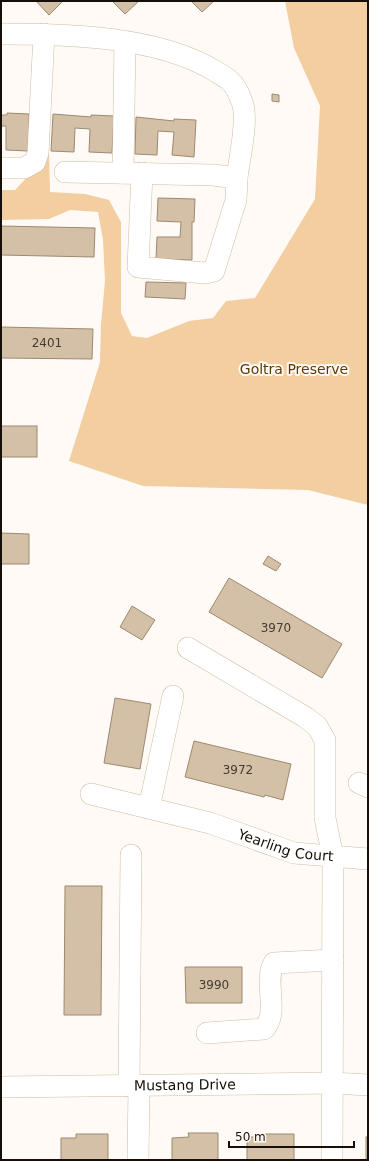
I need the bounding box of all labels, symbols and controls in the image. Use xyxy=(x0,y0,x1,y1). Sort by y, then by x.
house number: 2401 xyxy=(32,336,62,350)
park label: Goltra Preserve xyxy=(240,361,348,377)
house number: 3970 xyxy=(261,621,291,635)
house number: 3972 xyxy=(223,763,253,777)
street label: Yearling Court xyxy=(235,825,334,864)
house number: 3990 xyxy=(199,978,229,992)
street label: Mustang Drive xyxy=(134,1076,236,1093)
scale bar xyxy=(229,1123,354,1149)
text: 50 m xyxy=(235,1130,266,1144)

